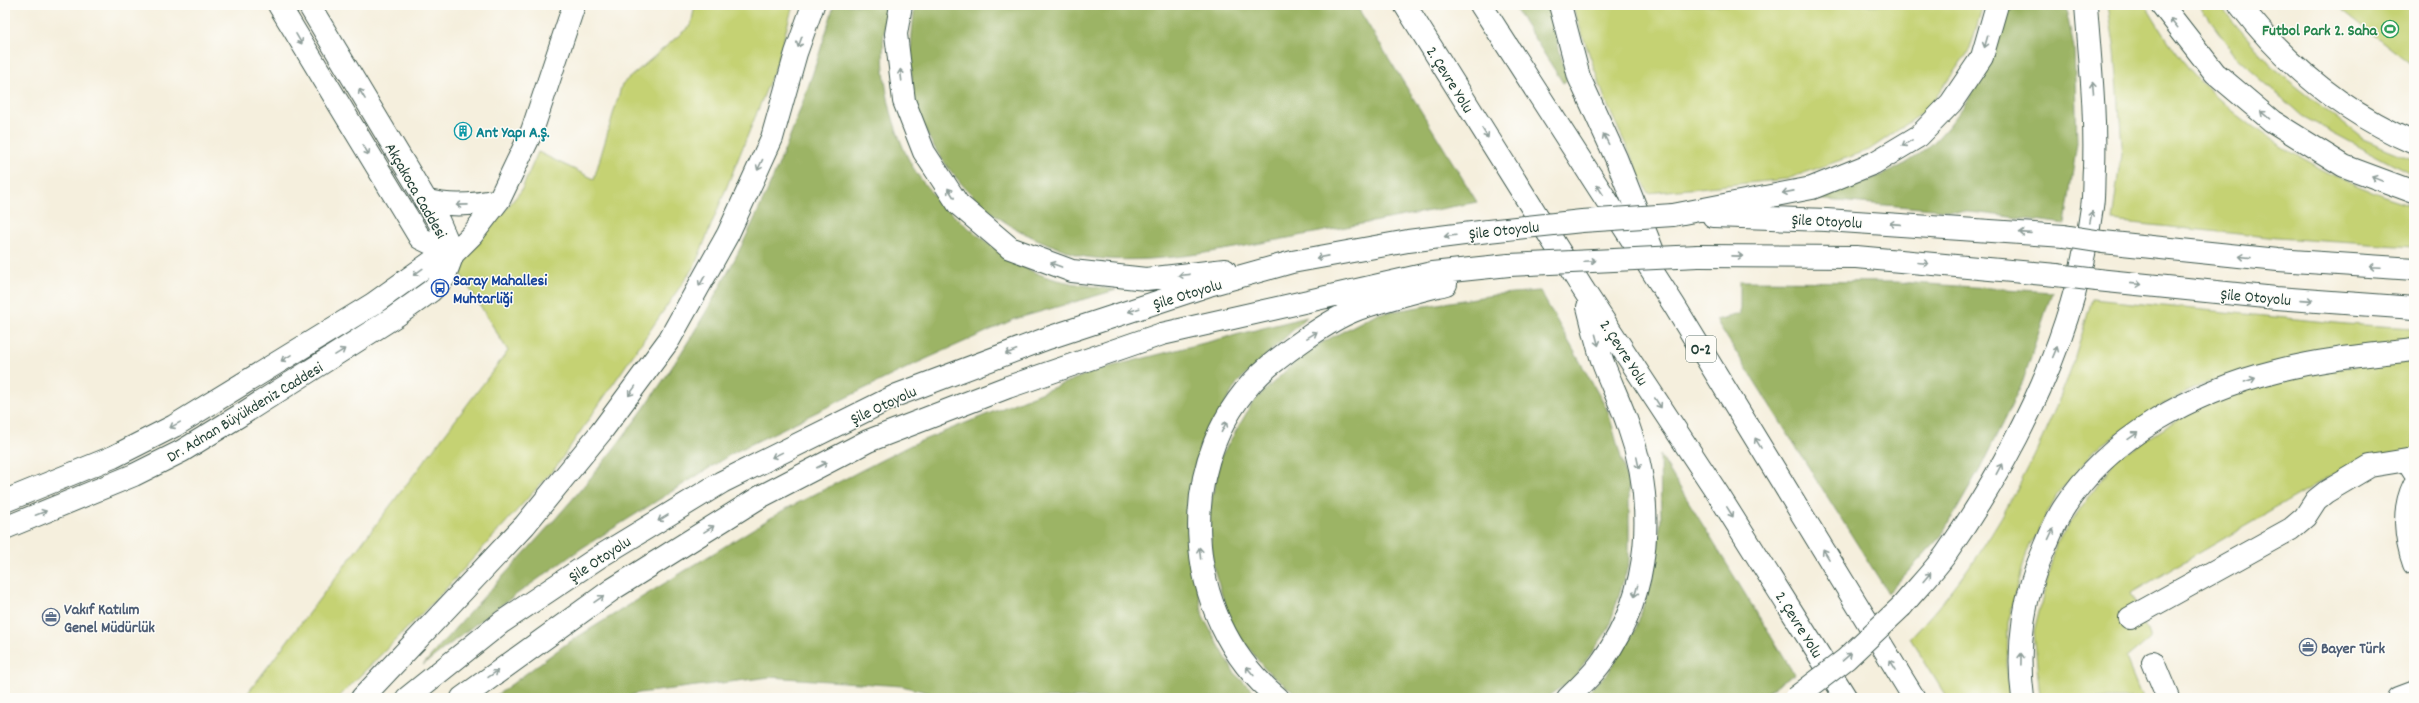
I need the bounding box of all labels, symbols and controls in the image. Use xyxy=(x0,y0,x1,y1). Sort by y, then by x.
one-way arrow xyxy=(2170,17,2178,28)
sports icon: Futbol Park 2. Saha xyxy=(2380,19,2400,39)
place label: Futbol Park 2. Saha xyxy=(2262,20,2378,43)
one-way arrow xyxy=(295,33,303,45)
one-way arrow xyxy=(795,35,803,47)
one-way arrow xyxy=(1982,36,1989,49)
street label: 2. Çevre Yolu xyxy=(1419,43,1478,118)
one-way arrow xyxy=(897,69,904,82)
one-way arrow xyxy=(2089,82,2096,95)
one-way arrow xyxy=(357,88,365,100)
one-way arrow xyxy=(2260,111,2270,120)
building icon: Ant Yapı A.Ş. xyxy=(453,121,473,141)
place label: Ant Yapı A.Ş. xyxy=(476,122,550,145)
one-way arrow xyxy=(1481,127,1489,138)
one-way arrow xyxy=(1602,133,1610,145)
street label: Akçakoca Caddesi xyxy=(378,139,452,244)
one-way arrow xyxy=(1902,139,1913,147)
one-way arrow xyxy=(362,144,370,155)
one-way arrow xyxy=(756,159,763,171)
one-way arrow xyxy=(2372,175,2384,183)
one-way arrow xyxy=(1596,185,1604,196)
one-way arrow xyxy=(946,187,954,199)
one-way arrow xyxy=(1782,189,1795,197)
one-way arrow xyxy=(456,201,469,209)
street label: Şile Otoyolu xyxy=(1791,209,1863,236)
one-way arrow xyxy=(2087,211,2095,224)
street label: Şile Otoyolu xyxy=(1468,216,1541,247)
one-way arrow xyxy=(1889,221,1902,228)
one-way arrow xyxy=(2019,230,2032,237)
one-way arrow xyxy=(1444,232,1457,240)
one-way arrow xyxy=(1730,252,1743,260)
one-way arrow xyxy=(1315,253,1328,261)
one-way arrow xyxy=(2239,253,2252,261)
one-way arrow xyxy=(1583,257,1596,265)
one-way arrow xyxy=(1050,260,1062,268)
one-way arrow xyxy=(1916,260,1929,267)
one-way arrow xyxy=(2369,264,2382,271)
one-way arrow xyxy=(413,267,424,276)
place label: Saray Mahallesi Muhtarliği xyxy=(453,270,547,311)
one-way arrow xyxy=(1178,271,1191,279)
street label: Şile Otoyolu xyxy=(1151,274,1225,317)
one-way arrow xyxy=(697,275,705,287)
bus stop icon: Saray Mahallesi Muhtarliği xyxy=(430,278,450,298)
one-way arrow xyxy=(2129,280,2142,287)
street label: Şile Otoyolu xyxy=(2220,284,2292,313)
one-way arrow xyxy=(2300,297,2313,304)
one-way arrow xyxy=(1128,307,1141,314)
street label: 2. Çevre Yolu xyxy=(1593,316,1653,391)
one-way arrow xyxy=(1306,331,1317,339)
one-way arrow xyxy=(1594,333,1601,346)
road number: O-2 xyxy=(1686,336,1716,362)
one-way arrow xyxy=(2052,346,2060,358)
one-way arrow xyxy=(334,348,345,356)
one-way arrow xyxy=(1006,348,1018,356)
one-way arrow xyxy=(281,354,292,362)
street label: Dr. Adnan Büyükdeniz Caddesi xyxy=(163,357,328,469)
one-way arrow xyxy=(2243,376,2256,383)
street label: Şile Otoyolu xyxy=(847,381,921,432)
one-way arrow xyxy=(628,385,636,396)
one-way arrow xyxy=(1654,397,1662,408)
one-way arrow xyxy=(1221,421,1228,433)
one-way arrow xyxy=(169,422,181,430)
one-way arrow xyxy=(2127,432,2138,440)
one-way arrow xyxy=(1753,437,1761,449)
one-way arrow xyxy=(771,452,783,459)
one-way arrow xyxy=(1635,456,1643,469)
one-way arrow xyxy=(815,461,827,469)
one-way arrow xyxy=(1996,463,2004,475)
one-way arrow xyxy=(1726,506,1734,518)
one-way arrow xyxy=(35,509,47,517)
one-way arrow xyxy=(657,514,669,522)
one-way arrow xyxy=(703,525,715,533)
one-way arrow xyxy=(2048,528,2055,540)
street label: Şile Otoyolu xyxy=(565,531,636,589)
one-way arrow xyxy=(1197,547,1204,560)
one-way arrow xyxy=(1821,548,1829,560)
one-way arrow xyxy=(1922,571,1931,582)
one-way arrow xyxy=(1632,584,1640,597)
street label: 2. Çevre Yolu xyxy=(1768,588,1827,663)
one-way arrow xyxy=(593,595,604,603)
place label: Vakıf Katılım Genel Müdürlük xyxy=(64,599,155,640)
office icon: Vakıf Katılım Genel Müdürlük xyxy=(41,607,61,627)
office icon: Bayer Türk xyxy=(2298,637,2318,657)
place label: Bayer Türk xyxy=(2321,638,2385,661)
one-way arrow xyxy=(1842,652,1853,661)
one-way arrow xyxy=(2017,653,2025,666)
one-way arrow xyxy=(1889,659,1897,671)
one-way arrow xyxy=(1245,665,1254,676)
one-way arrow xyxy=(487,670,498,678)

